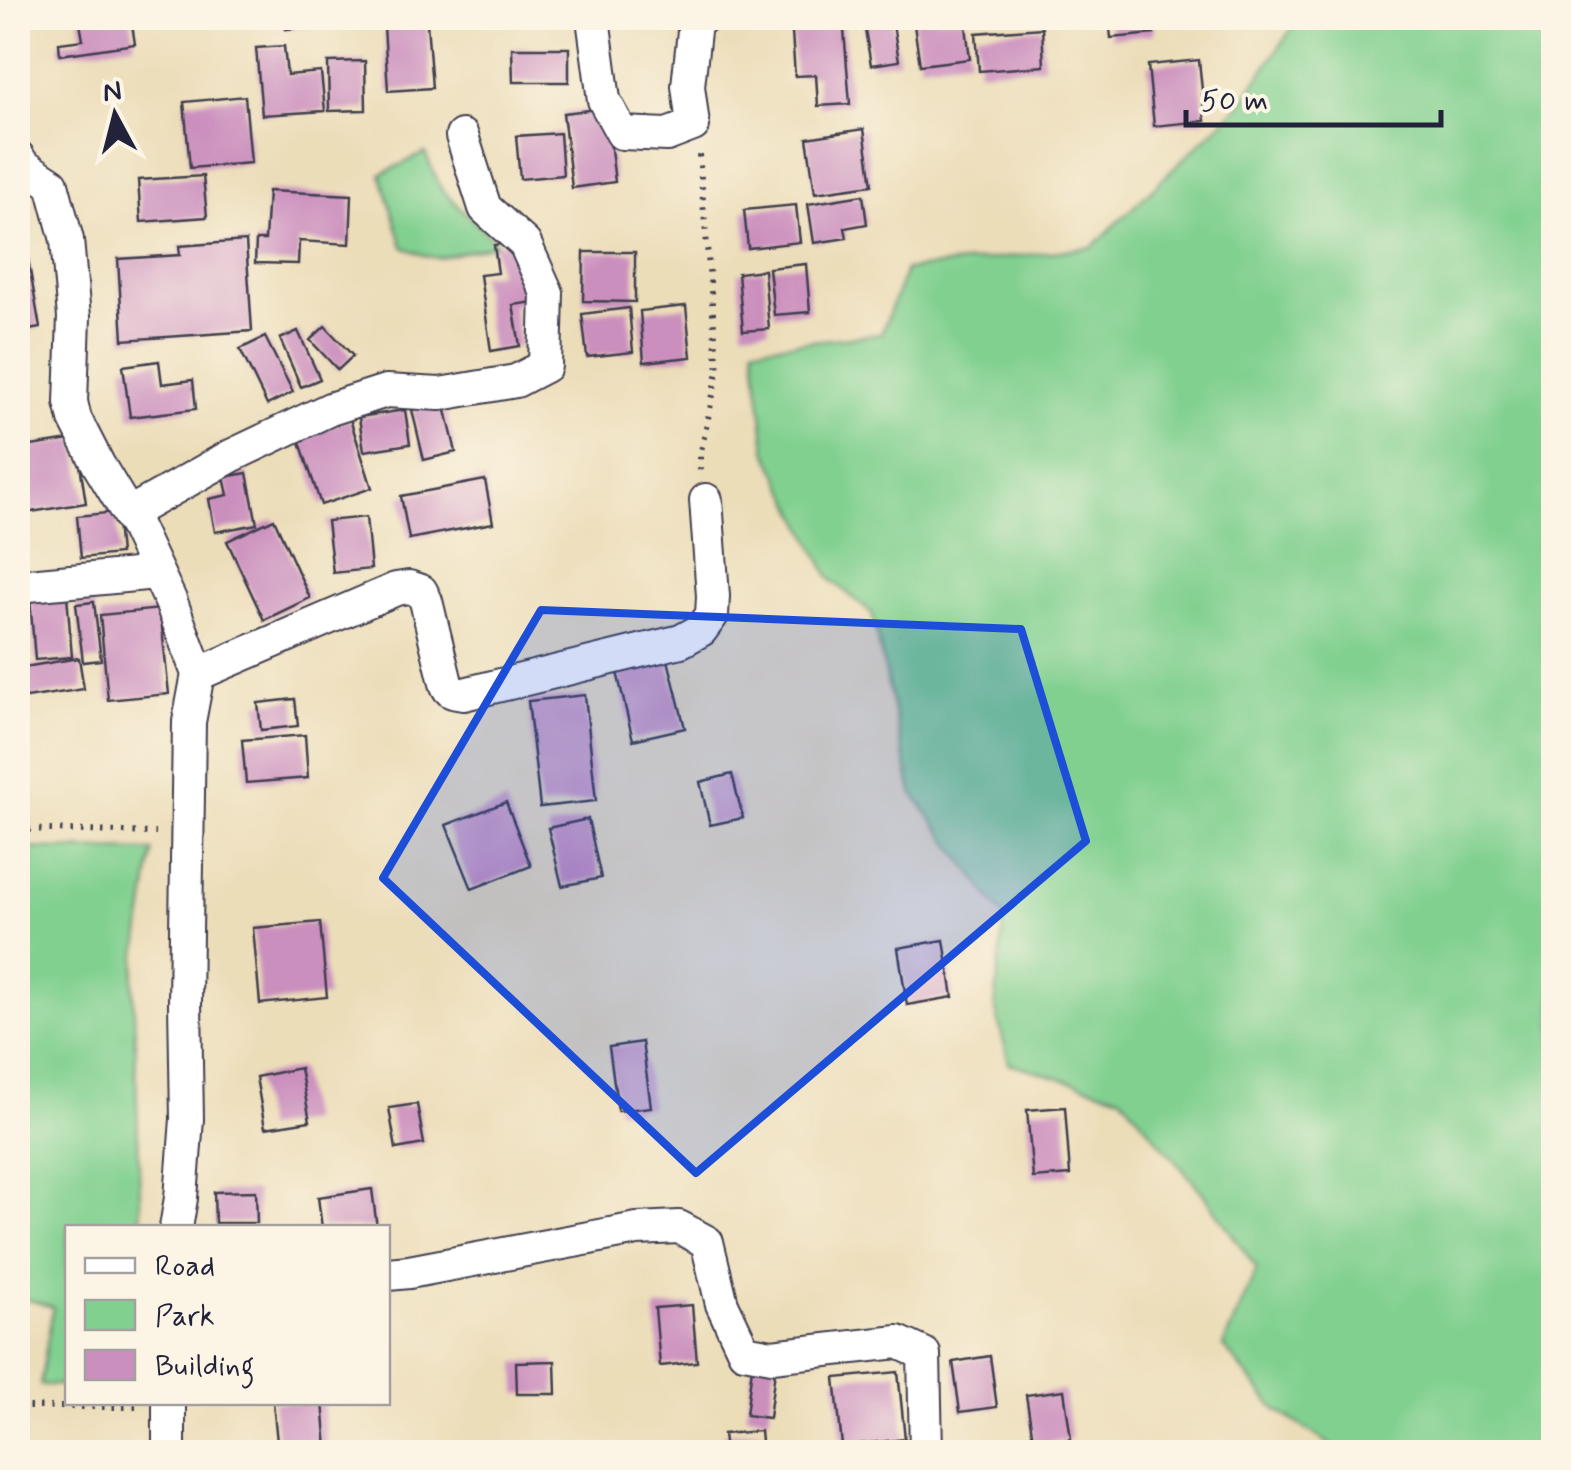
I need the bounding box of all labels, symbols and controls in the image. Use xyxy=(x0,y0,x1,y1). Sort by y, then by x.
north arrow xyxy=(65,65,165,165)
scale bar xyxy=(1186,65,1441,127)
text: N xyxy=(101,73,124,112)
text: 50 m xyxy=(1201,82,1268,121)
legend xyxy=(65,1225,390,1405)
text: Road xyxy=(155,1247,215,1286)
text: Park xyxy=(155,1297,215,1336)
text: Building xyxy=(155,1347,254,1389)

